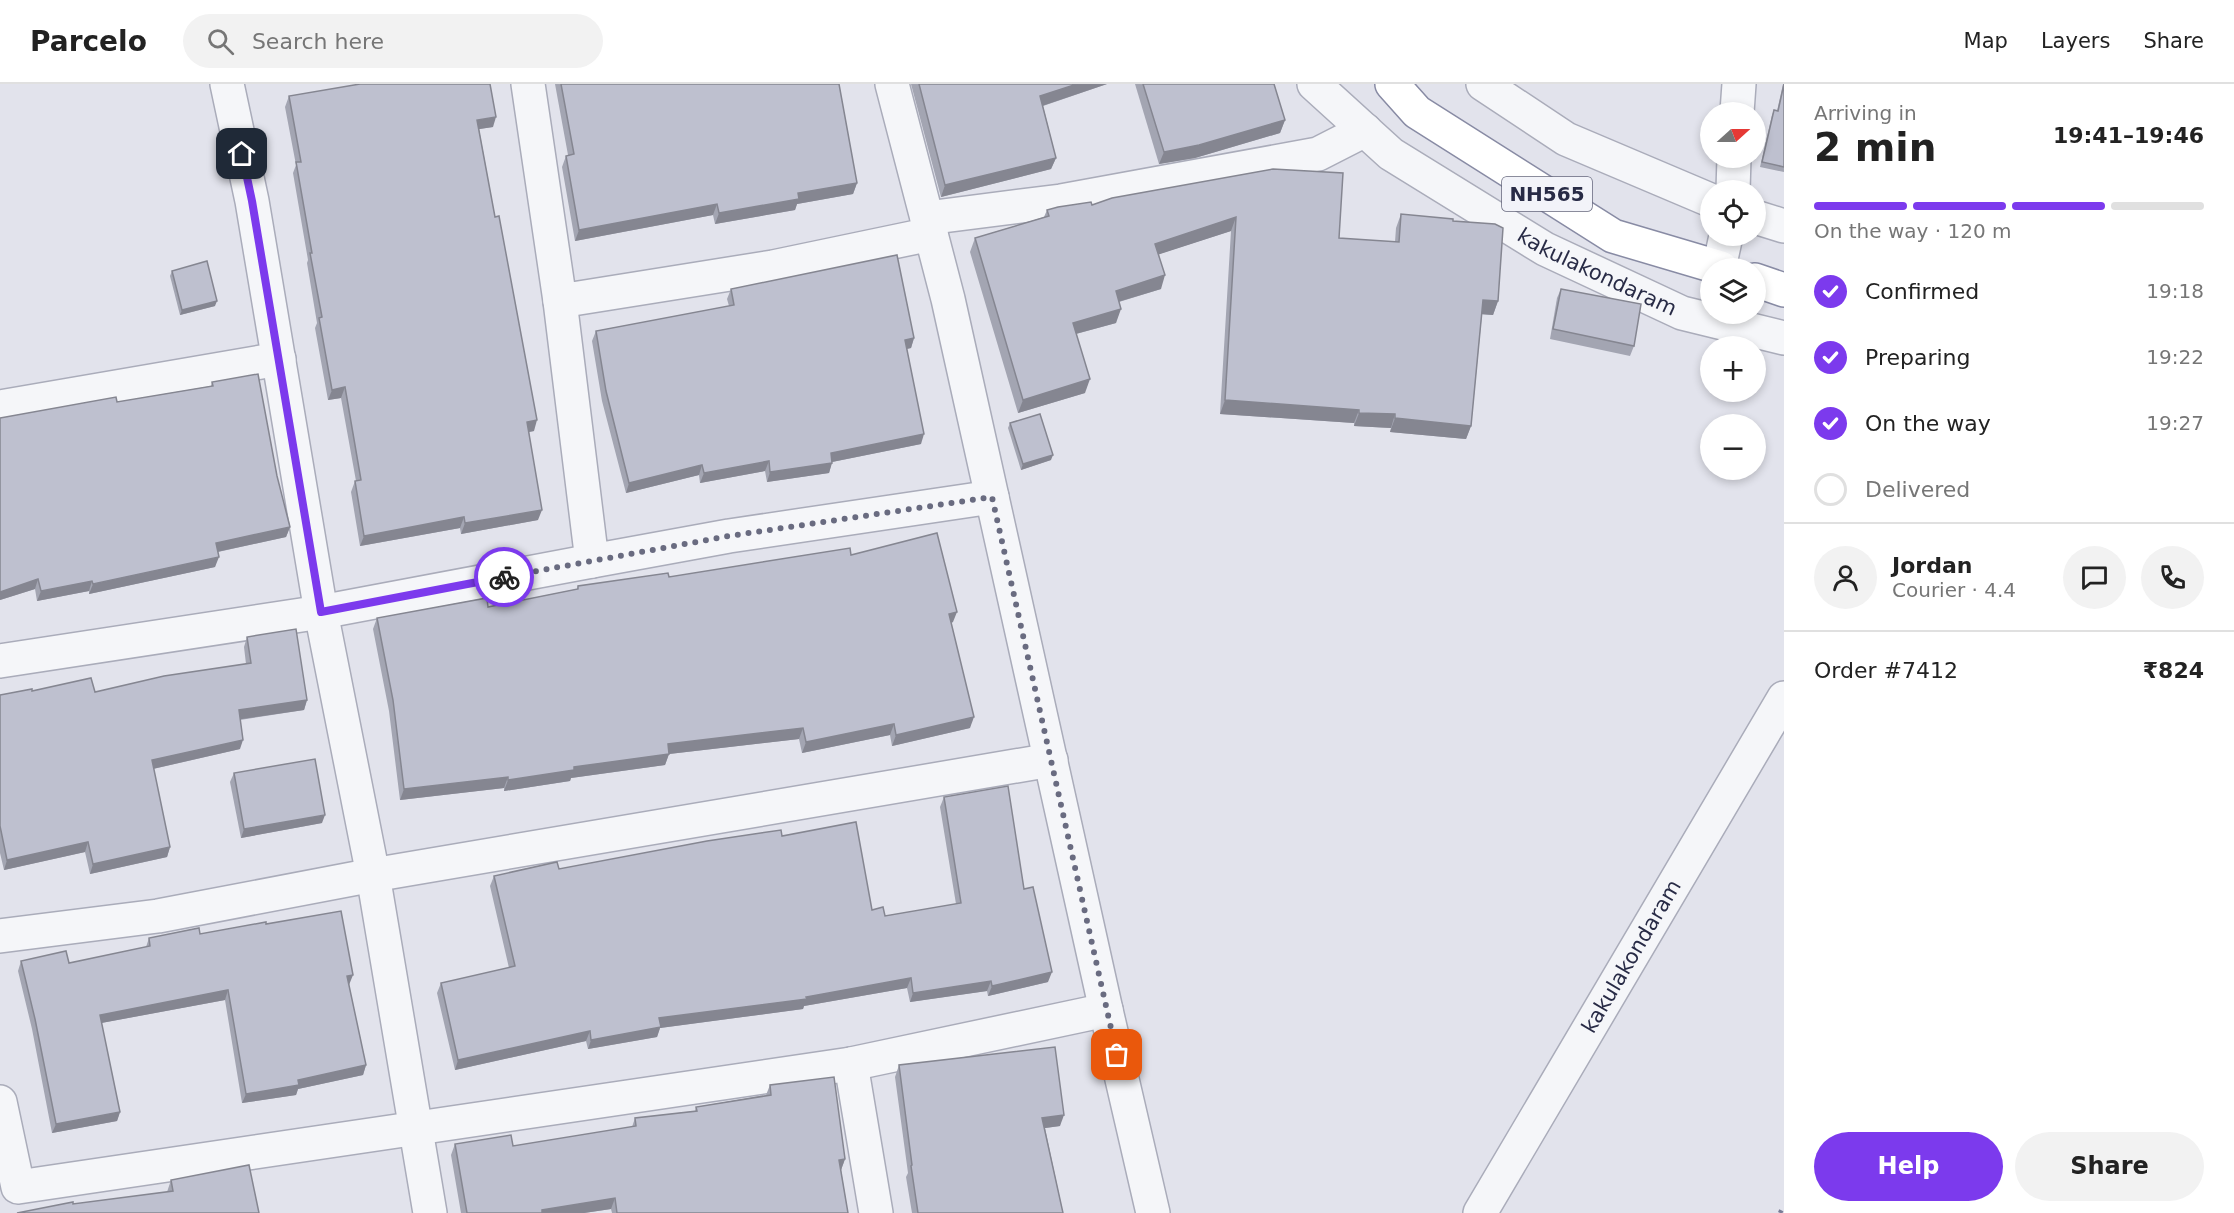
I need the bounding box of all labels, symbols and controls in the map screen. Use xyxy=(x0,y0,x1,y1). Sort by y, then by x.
search box xyxy=(183,14,603,68)
text: Parcelo xyxy=(30,25,147,58)
icon: search xyxy=(204,25,237,58)
text: Search here xyxy=(252,29,384,54)
text: Map xyxy=(1964,29,2008,53)
text: Layers xyxy=(2041,29,2110,53)
text: Share xyxy=(2143,29,2204,53)
text: Arriving in xyxy=(1814,101,1917,125)
north arrow xyxy=(1700,102,1766,168)
map controls xyxy=(1700,102,1766,480)
text: 19:41–19:46 xyxy=(2053,123,2204,148)
text: 2 min xyxy=(1814,125,1936,170)
pin xyxy=(216,128,267,179)
icon: home xyxy=(225,137,258,170)
road number: NH565 xyxy=(1502,177,1592,211)
button: locate xyxy=(1700,180,1766,246)
text: On the way · 120 m xyxy=(1814,219,2012,243)
street label: kakulakondaram xyxy=(1513,223,1681,321)
button: layers xyxy=(1700,258,1766,324)
icon: check xyxy=(1814,275,1847,308)
text: Confirmed xyxy=(1865,279,1979,304)
text: 19:18 xyxy=(2146,279,2204,303)
button: + xyxy=(1700,336,1766,402)
icon: check xyxy=(1814,341,1847,374)
text: Preparing xyxy=(1865,345,1971,370)
text: 19:22 xyxy=(2146,345,2204,369)
icon: check xyxy=(1814,407,1847,440)
text: On the way xyxy=(1865,411,1991,436)
text: 19:27 xyxy=(2146,411,2204,435)
button: − xyxy=(1700,414,1766,480)
text: Delivered xyxy=(1865,477,1970,502)
button: person xyxy=(1814,546,1877,609)
button: chat xyxy=(2063,546,2126,609)
button: phone xyxy=(2141,546,2204,609)
courier xyxy=(474,547,534,607)
text: Jordan xyxy=(1892,553,1972,578)
icon: bike xyxy=(488,561,521,594)
text: Courier · 4.4 xyxy=(1892,578,2016,602)
text: Order #7412 xyxy=(1814,658,1958,683)
text: ₹824 xyxy=(2143,658,2204,683)
street label: kakulakondaram xyxy=(1577,875,1686,1037)
pin xyxy=(1091,1029,1142,1080)
icon: bag xyxy=(1100,1038,1133,1071)
button: Help xyxy=(1814,1132,2003,1201)
button: Share xyxy=(2015,1132,2204,1201)

